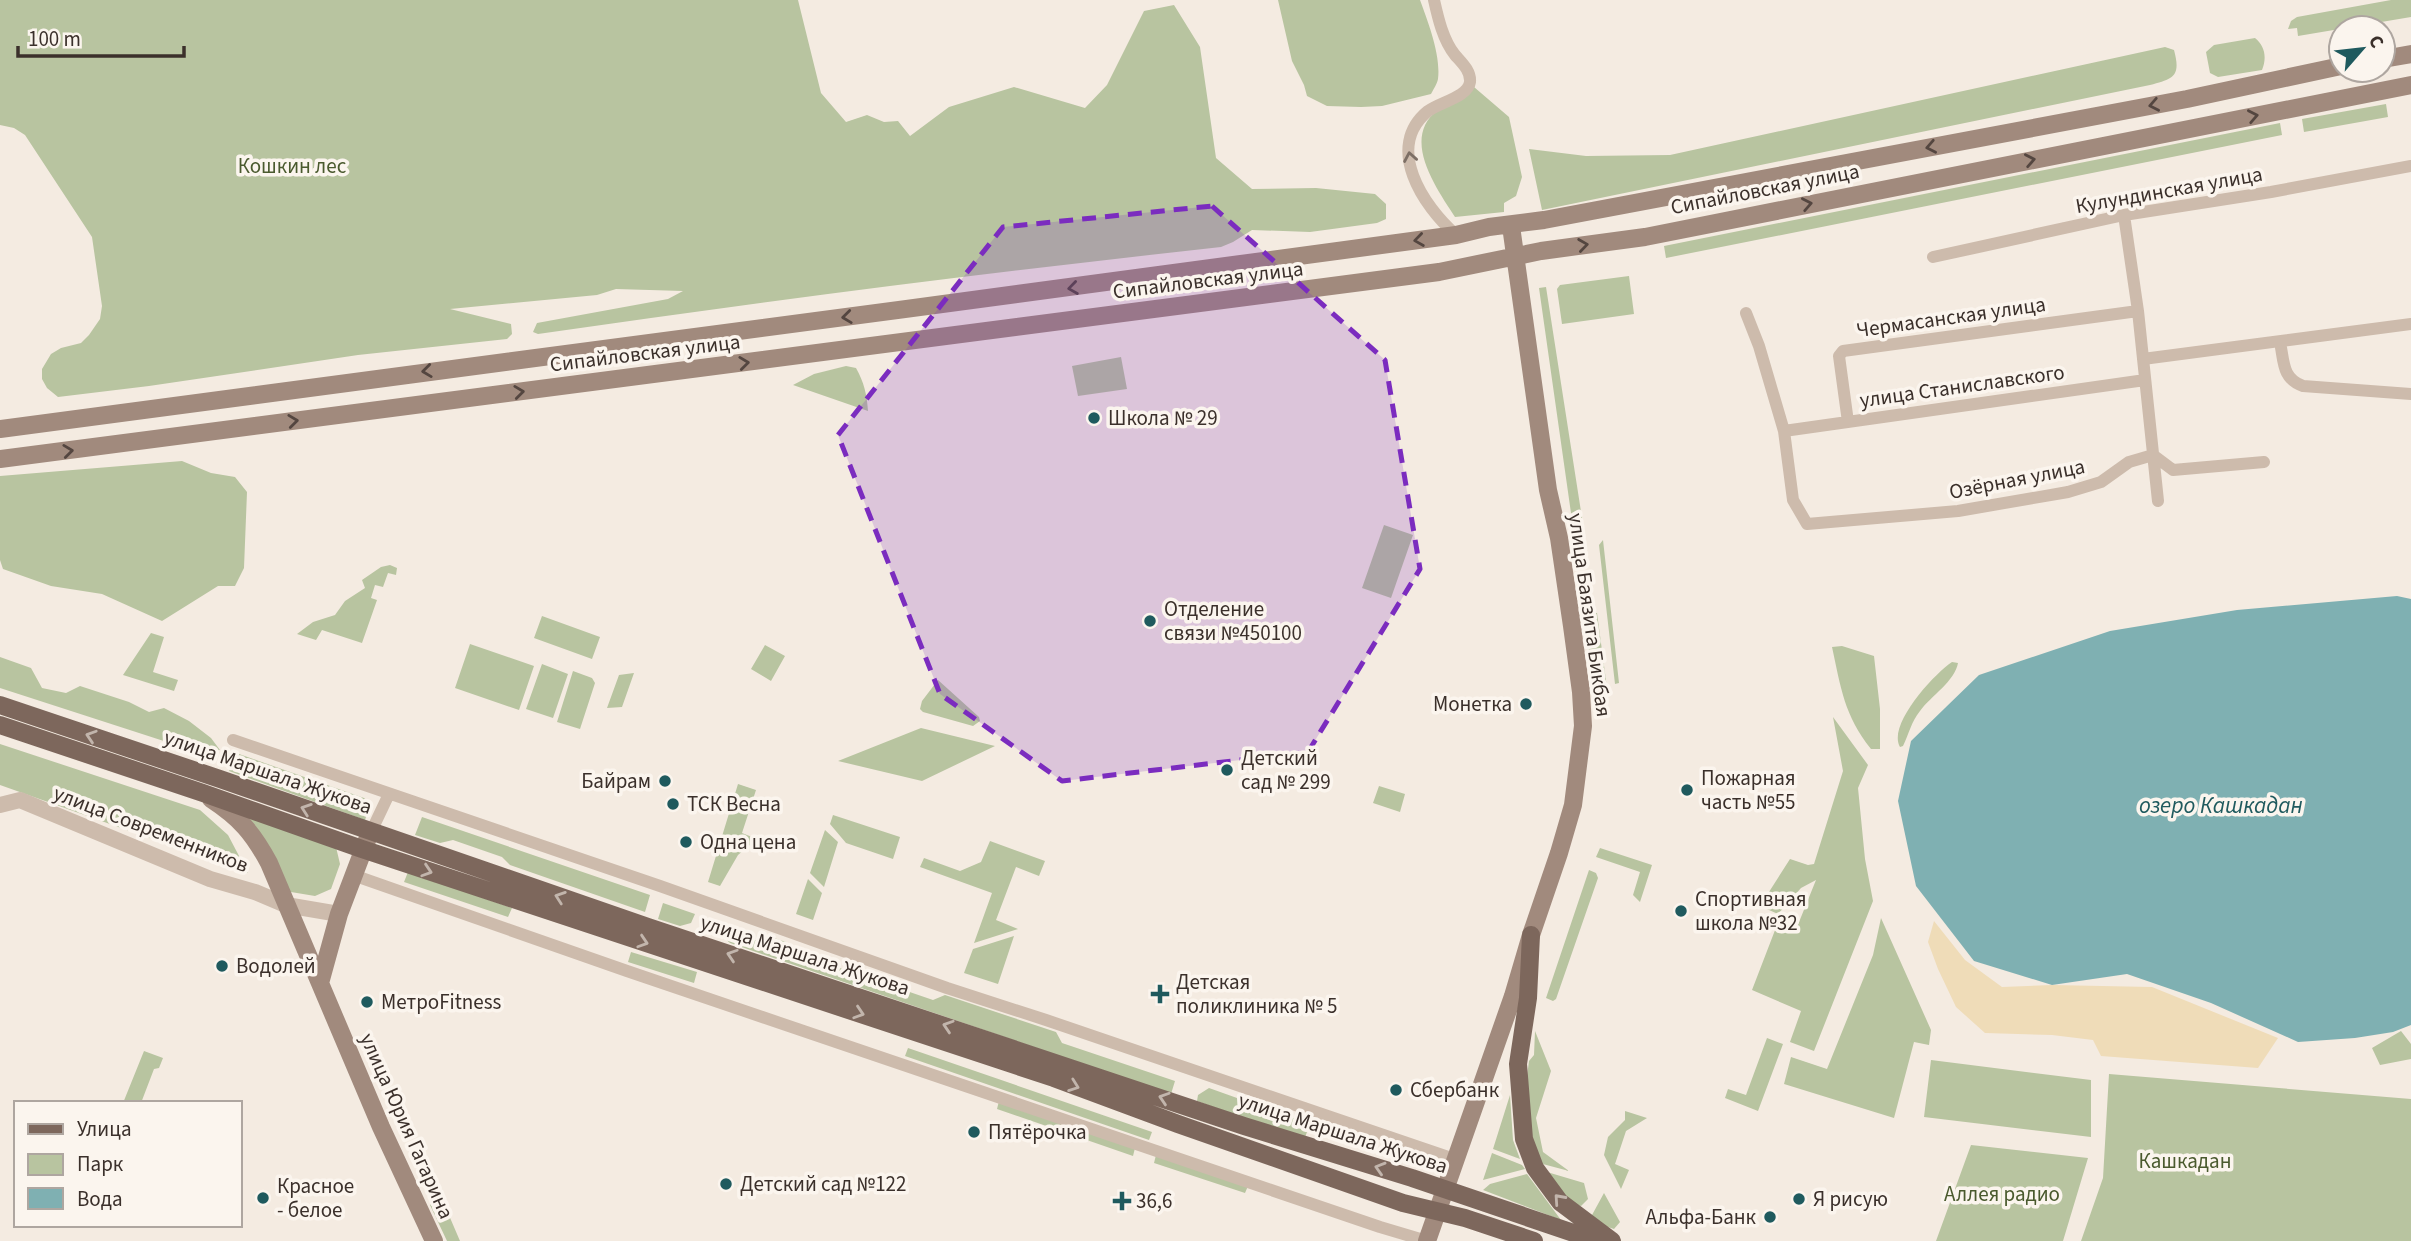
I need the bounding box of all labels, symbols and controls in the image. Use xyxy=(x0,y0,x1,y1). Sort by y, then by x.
scale bar xyxy=(18,14,184,58)
north arrow xyxy=(2327,14,2397,84)
text: 100 m xyxy=(28,24,81,54)
text: С xyxy=(2361,31,2390,53)
one-way arrow xyxy=(2148,97,2160,112)
one-way arrow xyxy=(2247,109,2259,124)
one-way arrow xyxy=(1925,139,1937,154)
park label: Кошкин лес xyxy=(238,151,347,181)
one-way arrow xyxy=(1403,151,1418,163)
one-way arrow xyxy=(2024,153,2036,168)
street label: Сипайловская улица xyxy=(1668,156,1862,222)
street label: Кулундинская улица xyxy=(2073,159,2265,221)
one-way arrow xyxy=(1801,198,1813,213)
one-way arrow xyxy=(1414,232,1425,247)
one-way arrow xyxy=(1577,238,1589,253)
street label: Сипайловская улица xyxy=(1111,253,1305,307)
one-way arrow xyxy=(1067,280,1079,295)
street label: Чермасанская улица xyxy=(1855,289,2047,345)
one-way arrow xyxy=(841,309,853,324)
street label: Сипайловская улица xyxy=(548,326,742,380)
one-way arrow xyxy=(739,355,750,370)
street label: улица Станиславского xyxy=(1858,357,2066,415)
one-way arrow xyxy=(421,364,433,379)
one-way arrow xyxy=(513,385,525,400)
place label: Школа № 29 xyxy=(1108,403,1218,433)
marker: Школа № 29 xyxy=(1086,410,1102,426)
one-way arrow xyxy=(287,414,299,429)
one-way arrow xyxy=(62,443,74,458)
street label: Озёрная улица xyxy=(1947,451,2087,507)
street label: улица Баязита Бикбая xyxy=(1561,511,1619,719)
place label: Отделение связи №450100 xyxy=(1164,594,1302,648)
marker: Отделение связи №450100 xyxy=(1142,613,1158,629)
place label: Монетка xyxy=(1433,689,1512,719)
marker: Монетка xyxy=(1518,696,1534,712)
street label: улица Маршала Жукова xyxy=(160,722,376,822)
one-way arrow xyxy=(85,730,97,744)
place label: Детский сад № 299 xyxy=(1241,743,1331,797)
marker: Детский сад № 299 xyxy=(1219,762,1235,778)
place label: Пожарная часть №55 xyxy=(1701,763,1796,817)
place label: Байрам xyxy=(581,766,651,796)
marker: Байрам xyxy=(657,773,673,789)
street label: улица Современников xyxy=(49,778,253,880)
marker: Пожарная часть №55 xyxy=(1679,782,1695,798)
place label: ТСК Весна xyxy=(687,789,781,819)
water label: озеро Кашкадан xyxy=(2139,789,2303,822)
marker: ТСК Весна xyxy=(665,796,681,812)
one-way arrow xyxy=(301,803,313,817)
place label: Одна цена xyxy=(700,827,796,857)
marker: Одна цена xyxy=(678,834,694,850)
one-way arrow xyxy=(420,862,432,877)
place label: Спортивная школа №32 xyxy=(1695,884,1807,938)
one-way arrow xyxy=(555,891,567,905)
marker: Спортивная школа №32 xyxy=(1673,903,1689,919)
street label: улица Маршала Жукова xyxy=(696,907,914,1003)
one-way arrow xyxy=(636,934,648,948)
one-way arrow xyxy=(726,948,738,963)
place label: Водолей xyxy=(236,951,316,981)
marker: Водолей xyxy=(214,958,230,974)
place label: Детская поликлиника № 5 xyxy=(1176,967,1337,1021)
marker: Детская поликлиника № 5 xyxy=(1150,984,1170,1004)
place label: МетроFitness xyxy=(381,987,502,1017)
marker: МетроFitness xyxy=(359,994,375,1010)
one-way arrow xyxy=(852,1005,864,1020)
one-way arrow xyxy=(942,1020,954,1034)
street label: улица Юрия Гагарина xyxy=(353,1028,461,1224)
place label: Сбербанк xyxy=(1410,1075,1500,1105)
one-way arrow xyxy=(1068,1077,1080,1091)
marker: Сбербанк xyxy=(1388,1082,1404,1098)
street label: улица Маршала Жукова xyxy=(1234,1085,1452,1181)
one-way arrow xyxy=(1158,1092,1170,1106)
legend xyxy=(14,1101,242,1227)
text: Улица xyxy=(77,1114,132,1144)
place label: Пятёрочка xyxy=(988,1117,1087,1147)
marker: Пятёрочка xyxy=(966,1124,982,1140)
park label: Кашкадан xyxy=(2139,1146,2231,1176)
text: Парк xyxy=(77,1149,124,1179)
one-way arrow xyxy=(1374,1161,1386,1176)
place label: Детский сад №122 xyxy=(740,1169,906,1199)
place label: Красное - белое xyxy=(277,1171,354,1225)
marker: Детский сад №122 xyxy=(718,1176,734,1192)
park label: Аллея радио xyxy=(1944,1179,2060,1209)
text: Вода xyxy=(77,1184,123,1214)
place label: Я рисую xyxy=(1813,1184,1888,1214)
place label: 36,6 xyxy=(1136,1186,1173,1216)
marker: Красное - белое xyxy=(255,1190,271,1206)
marker: Я рисую xyxy=(1791,1191,1807,1207)
marker: 36,6 xyxy=(1114,1193,1130,1209)
one-way arrow xyxy=(1555,1194,1567,1207)
place label: Альфа-Банк xyxy=(1645,1202,1757,1232)
marker: Альфа-Банк xyxy=(1762,1209,1778,1225)

